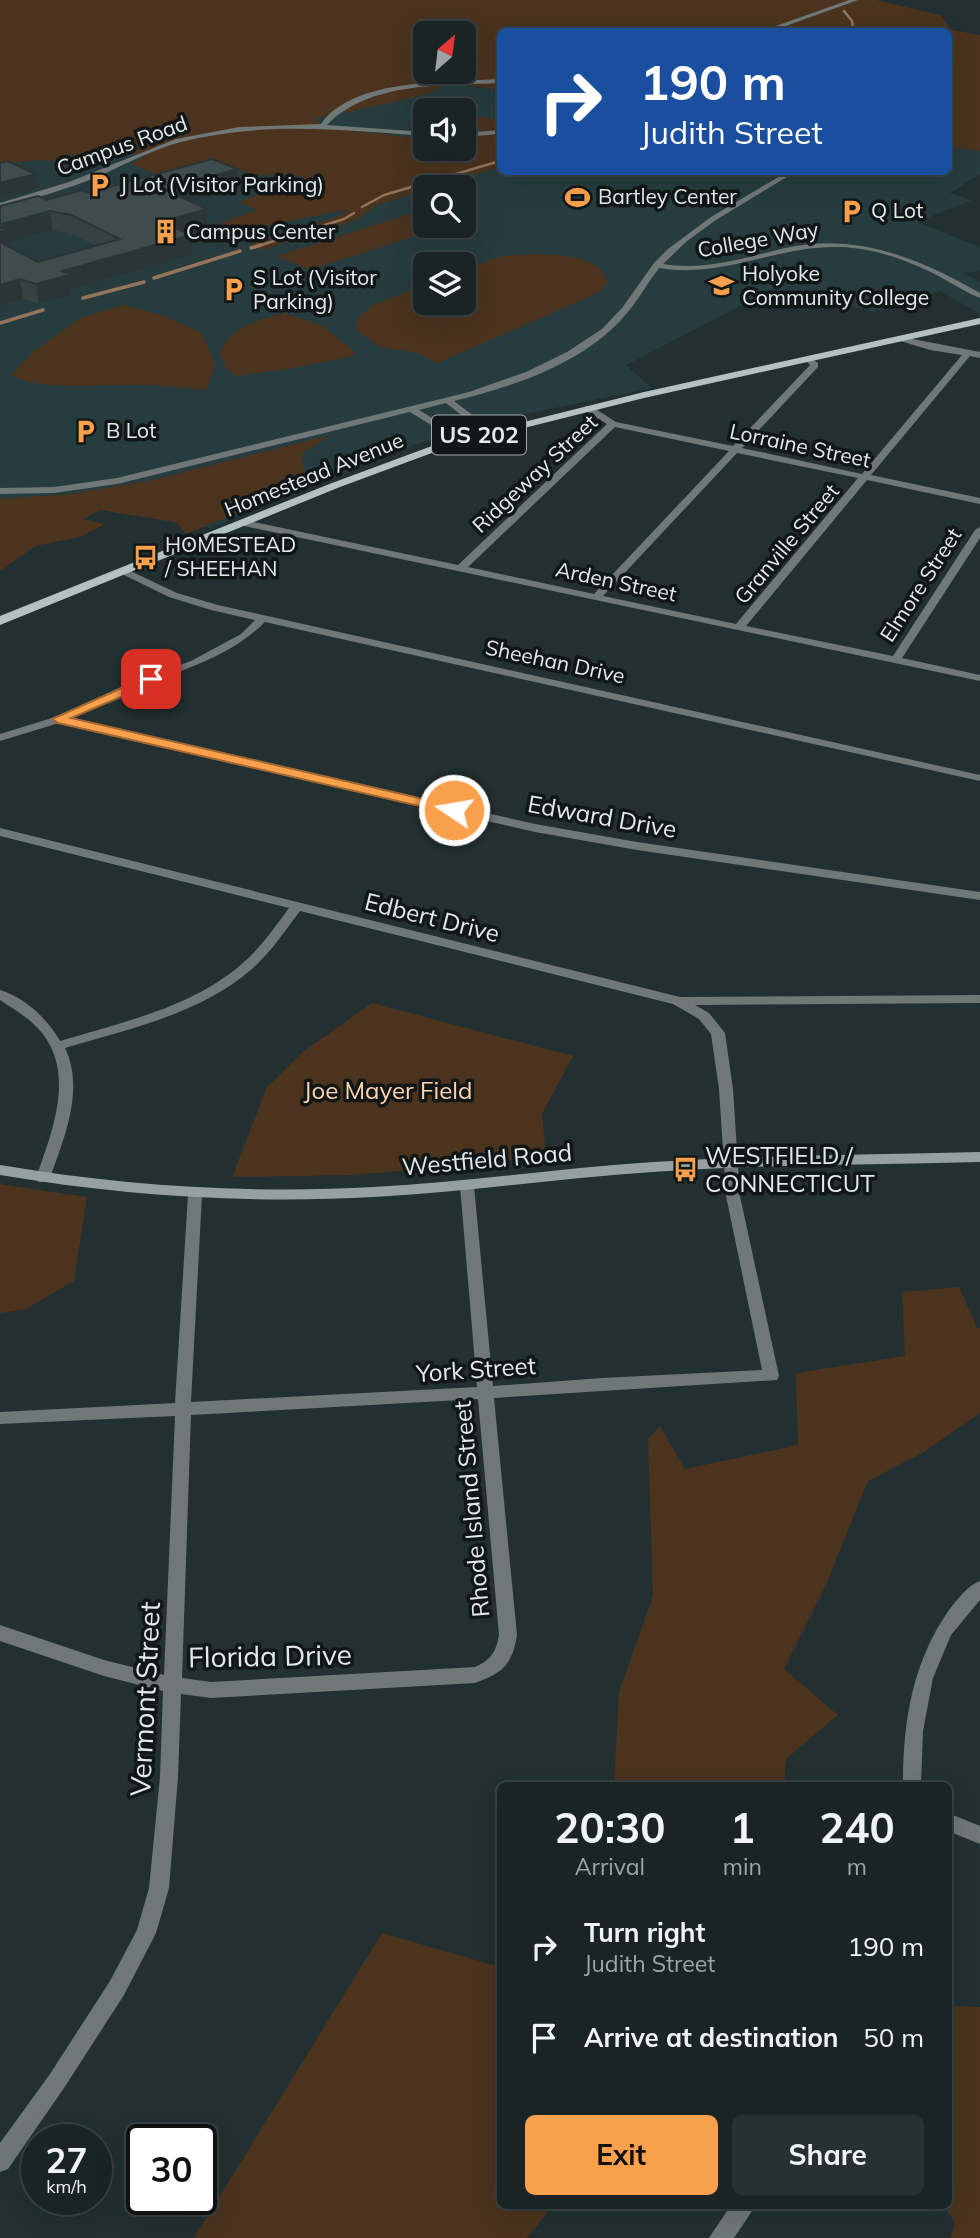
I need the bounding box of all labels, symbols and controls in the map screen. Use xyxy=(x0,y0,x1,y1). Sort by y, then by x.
north arrow xyxy=(413,21,476,84)
map controls xyxy=(413,21,476,315)
text: 190 m xyxy=(640,51,786,112)
icon: right xyxy=(525,56,616,147)
button: sound xyxy=(413,98,476,161)
street label: Campus Road xyxy=(53,109,191,181)
text: Judith Street xyxy=(640,112,823,152)
parking icon: J Lot (Visitor Parking) xyxy=(86,171,114,199)
place label: J Lot (Visitor Parking) xyxy=(120,171,324,197)
button: search xyxy=(413,175,476,238)
sports icon: Bartley Center xyxy=(564,183,592,211)
place label: Bartley Center xyxy=(598,183,737,209)
parking icon: Q Lot xyxy=(837,197,865,225)
place label: Q Lot xyxy=(871,197,923,223)
street label: College Way xyxy=(695,216,820,262)
building icon: Campus Center xyxy=(152,218,180,246)
place label: Campus Center xyxy=(186,218,336,244)
button: layers xyxy=(413,252,476,315)
place label: Holyoke Community College xyxy=(742,260,929,310)
place label: S Lot (Visitor Parking) xyxy=(253,264,377,314)
school or university icon: Holyoke Community College xyxy=(708,272,736,300)
parking icon: S Lot (Visitor Parking) xyxy=(219,276,247,304)
street label: Ridgeway Street xyxy=(466,409,602,538)
road number: US 202 xyxy=(432,416,526,454)
parking icon: B Lot xyxy=(72,417,100,445)
place label: B Lot xyxy=(106,417,156,443)
street label: Lorraine Street xyxy=(727,417,873,473)
street label: Homestead Avenue xyxy=(220,426,407,522)
street label: Granville Street xyxy=(728,478,844,609)
street label: Elmore Street xyxy=(874,523,967,646)
place label: HOMESTEAD / SHEEHAN xyxy=(164,531,296,581)
bus stop icon: HOMESTEAD / SHEEHAN xyxy=(131,543,159,571)
street label: Arden Street xyxy=(553,556,679,607)
street label: Sheehan Drive xyxy=(483,634,627,688)
pin xyxy=(121,649,181,709)
icon: arrive xyxy=(132,660,170,698)
position arrow xyxy=(417,773,491,847)
street label: Edward Drive xyxy=(525,788,679,844)
street label: Edbert Drive xyxy=(362,886,503,948)
park label: Joe Mayer Field xyxy=(304,1075,472,1105)
street label: Westfield Road xyxy=(401,1137,573,1181)
place label: WESTFIELD / CONNECTICUT xyxy=(705,1140,875,1198)
bus stop icon: WESTFIELD / CONNECTICUT xyxy=(671,1156,699,1184)
street label: York Street xyxy=(414,1350,537,1388)
street label: Rhode Island Street xyxy=(447,1399,495,1619)
street label: Vermont Street xyxy=(122,1601,167,1797)
street label: Florida Drive xyxy=(188,1637,352,1674)
text: 20:30 xyxy=(554,1801,665,1854)
text: 1 xyxy=(730,1801,755,1854)
text: 240 xyxy=(819,1801,895,1854)
text: Arrival xyxy=(575,1852,645,1881)
text: min xyxy=(723,1852,762,1881)
text: m xyxy=(847,1852,867,1881)
text: Turn right xyxy=(584,1916,705,1949)
icon: right xyxy=(525,1928,563,1966)
text: 190 m xyxy=(848,1930,924,1963)
text: Judith Street xyxy=(584,1949,715,1978)
icon: arrive xyxy=(525,2019,563,2057)
text: Arrive at destination xyxy=(584,2021,839,2054)
text: 50 m xyxy=(863,2021,924,2054)
button: Exit xyxy=(525,2115,718,2195)
button: Share xyxy=(732,2115,924,2195)
speed limit sign: 30 xyxy=(126,2124,217,2215)
text: 27 xyxy=(45,2138,88,2182)
text: km/h xyxy=(46,2175,87,2198)

